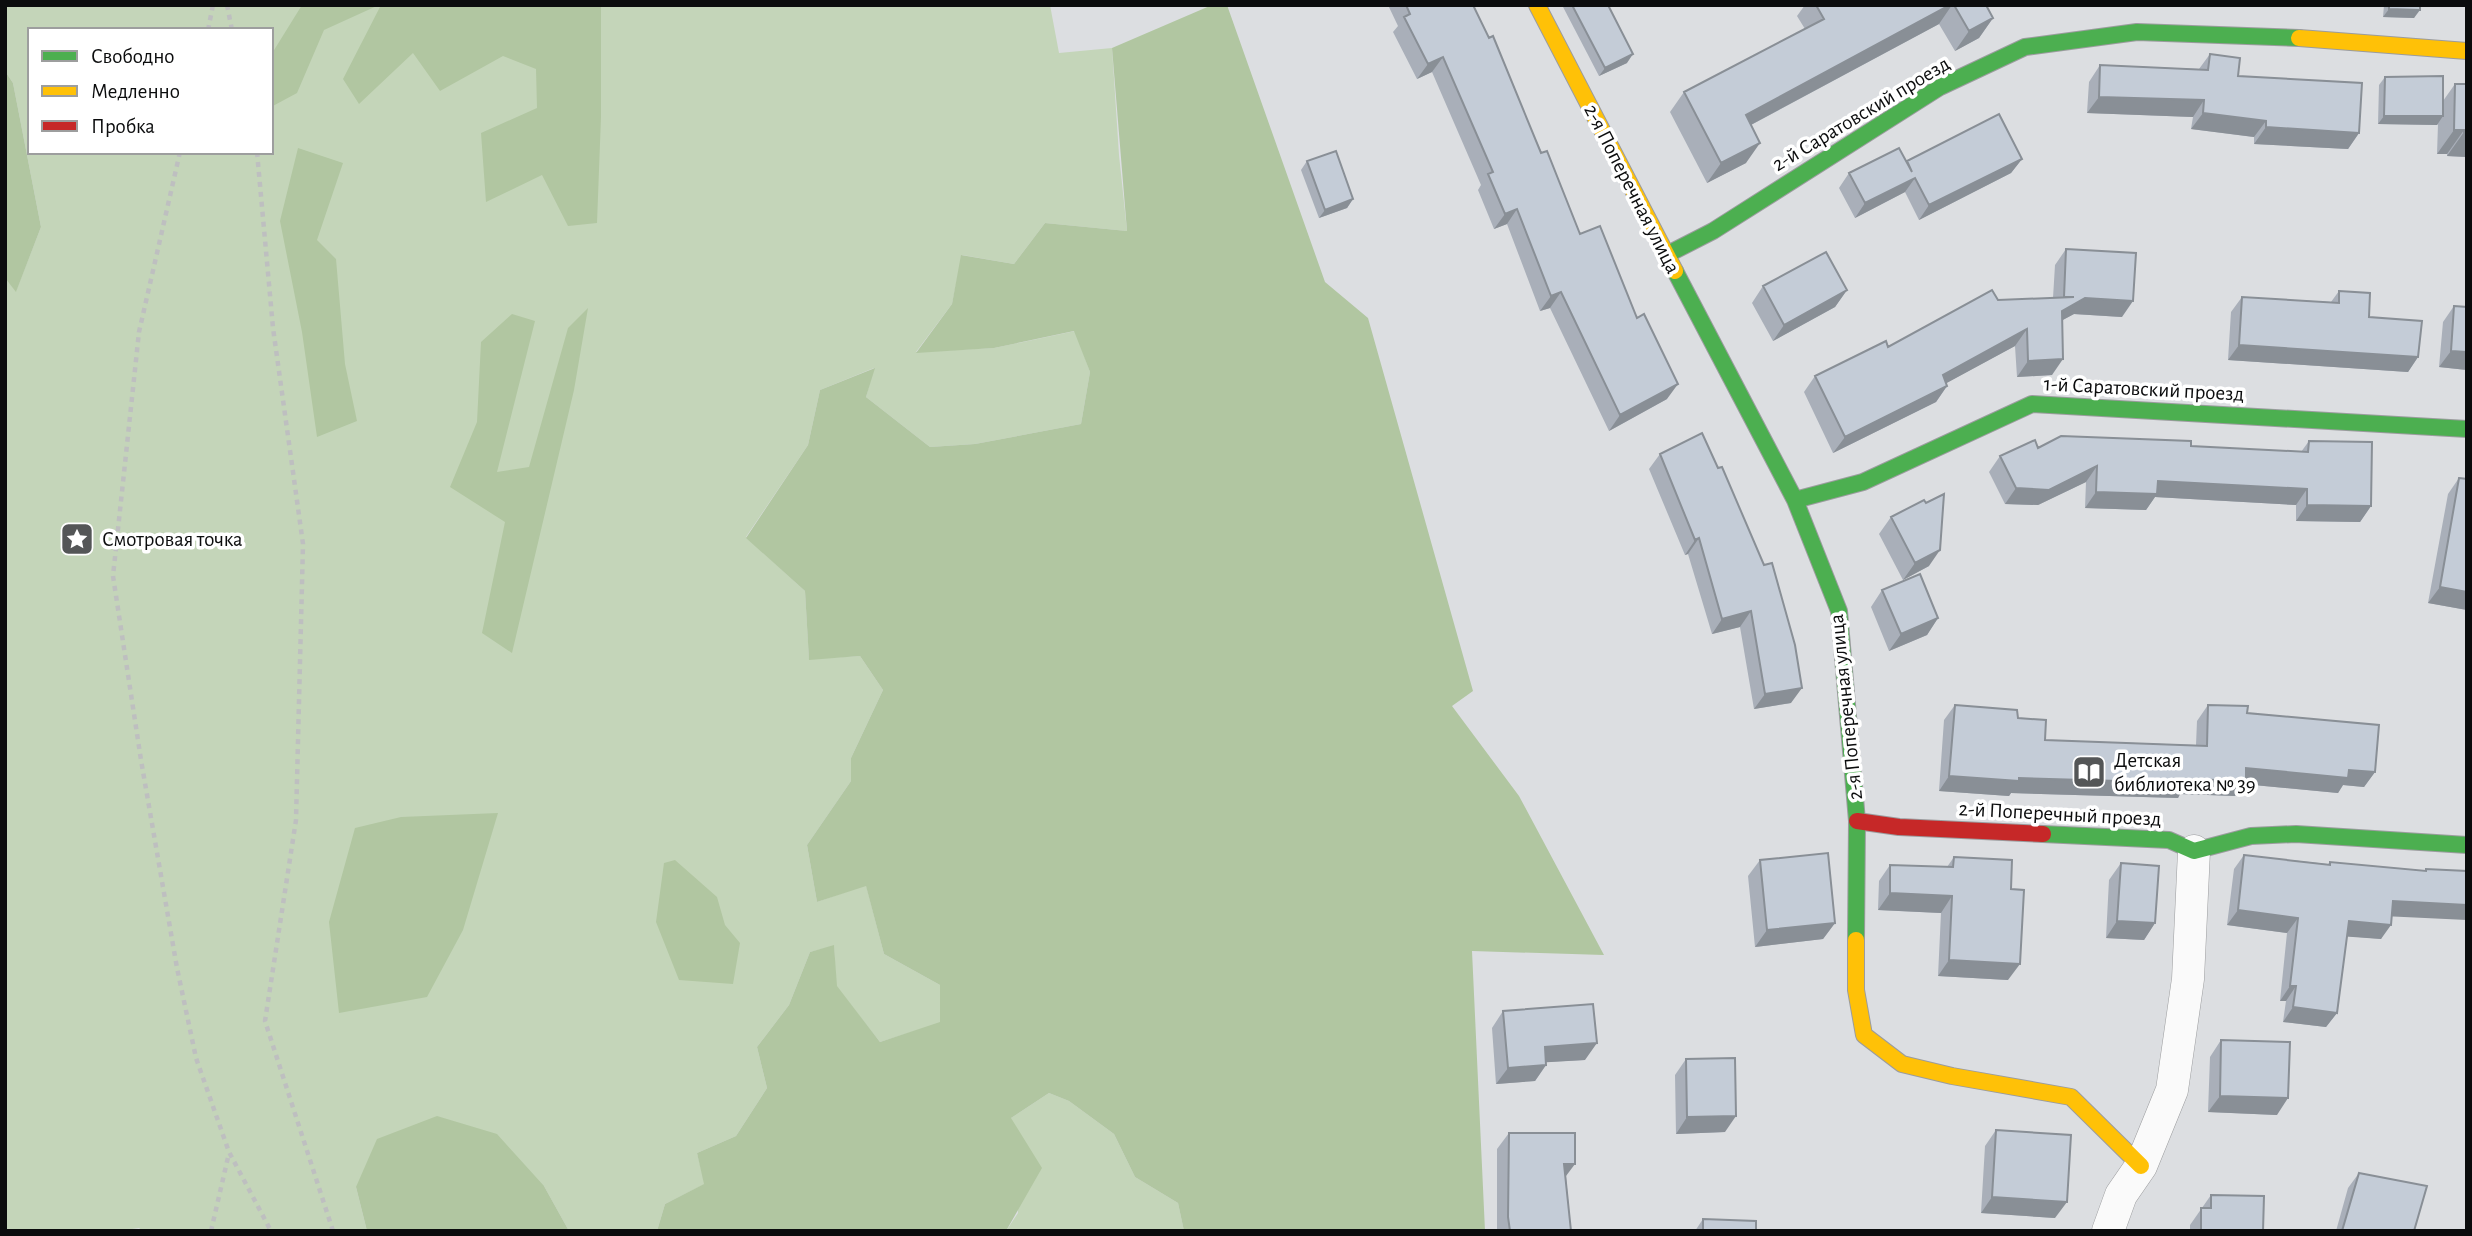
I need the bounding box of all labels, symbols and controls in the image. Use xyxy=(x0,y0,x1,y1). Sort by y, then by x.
legend xyxy=(28,28,273,154)
text: Свободно xyxy=(91,46,175,67)
street label: 2-й Саратовский проезд xyxy=(1769,53,1953,175)
text: Медленно xyxy=(91,81,180,102)
street label: 2-я Поперечная улица xyxy=(1580,101,1684,277)
text: Пробка xyxy=(91,116,155,137)
street label: 1-й Саратовский проезд xyxy=(2043,373,2245,405)
place icon: Смотровая точка xyxy=(58,520,96,558)
place label: Смотровая точка xyxy=(102,529,243,550)
street label: 2-я Поперечная улица xyxy=(1826,613,1866,801)
place label: Детская библиотека № 39 xyxy=(2114,750,2256,795)
library icon: Детская библиотека № 39 xyxy=(2070,753,2108,791)
street label: 2-й Поперечный проезд xyxy=(1958,798,2162,830)

